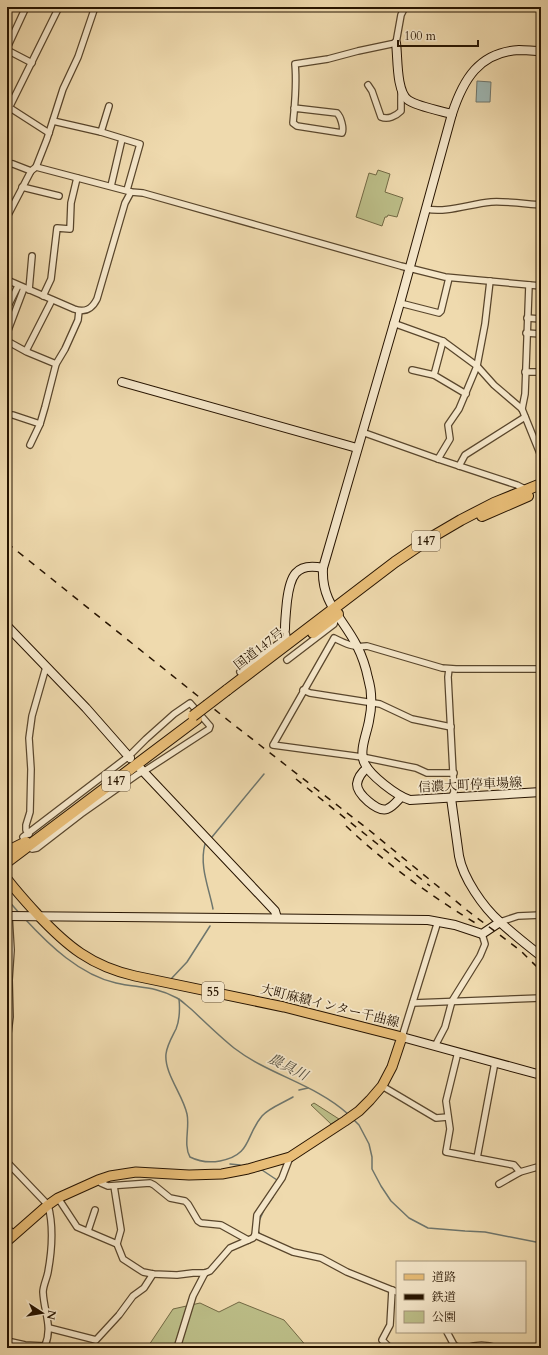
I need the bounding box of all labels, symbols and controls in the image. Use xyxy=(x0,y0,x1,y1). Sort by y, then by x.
scale bar xyxy=(398,22,478,48)
text: 100 m xyxy=(404,28,437,44)
road number: 147 xyxy=(412,531,440,551)
street label: 国道147号 xyxy=(230,624,288,674)
road number: 147 xyxy=(102,771,130,791)
street label: 信濃大町停車場線 xyxy=(418,773,522,797)
street label: 大町麻績インター千曲線 xyxy=(259,980,401,1032)
road number: 55 xyxy=(202,982,224,1002)
water label: 農具川 xyxy=(265,1049,313,1086)
legend xyxy=(396,1261,526,1333)
text: 道路 xyxy=(432,1269,456,1285)
text: 鉄道 xyxy=(431,1289,456,1305)
north arrow xyxy=(22,1293,62,1333)
text: N xyxy=(43,1309,60,1322)
text: 公園 xyxy=(432,1309,456,1325)

